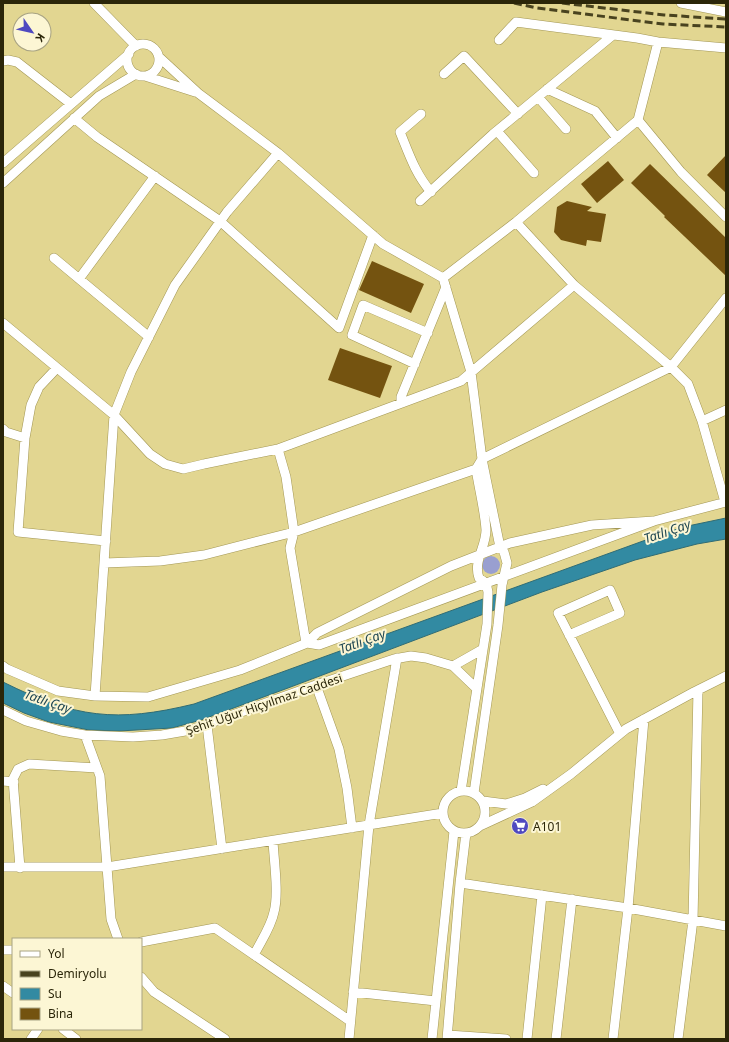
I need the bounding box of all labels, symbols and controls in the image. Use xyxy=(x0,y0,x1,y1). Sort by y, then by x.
north arrow xyxy=(12,12,52,52)
text: K xyxy=(32,31,49,46)
water label: Tatlı Çay xyxy=(641,514,694,547)
water label: Tatlı Çay xyxy=(336,624,389,658)
street label: Şehit Uğur Hiçyılmaz Caddesi xyxy=(183,669,345,739)
water label: Tatlı Çay xyxy=(22,685,75,718)
supermarket icon: A101 xyxy=(510,816,530,836)
place label: A101 xyxy=(533,818,561,835)
legend xyxy=(12,938,142,1030)
text: Yol xyxy=(48,945,65,962)
text: Demiryolu xyxy=(48,965,107,982)
text: Su xyxy=(48,985,62,1002)
text: Bina xyxy=(48,1005,73,1022)

